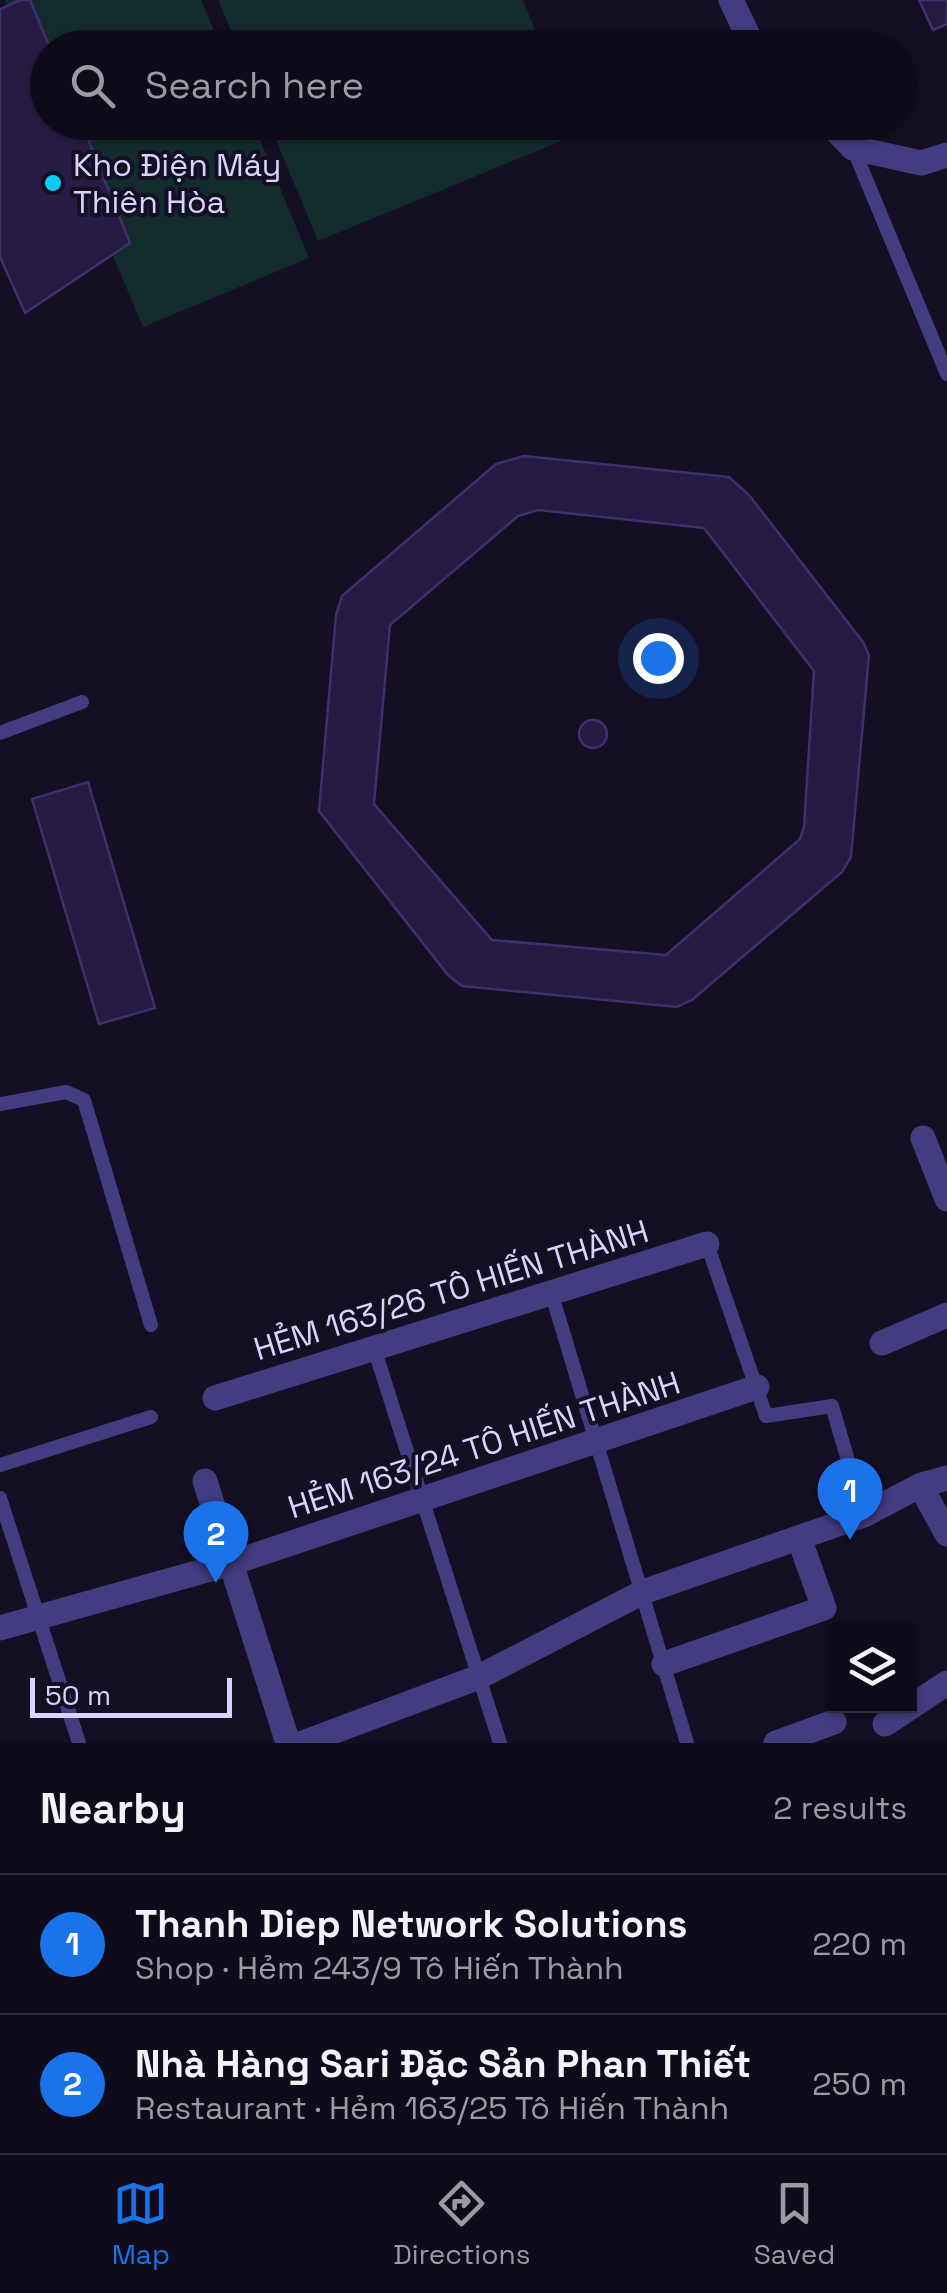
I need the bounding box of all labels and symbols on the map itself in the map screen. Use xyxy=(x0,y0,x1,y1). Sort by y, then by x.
place label: Kho Điện Máy Thiên Hòa xyxy=(73,145,281,222)
marker: Kho Điện Máy Thiên Hòa xyxy=(42,172,64,194)
your location xyxy=(633,633,684,684)
street label: HẺM 163/26 TÔ HIẾN THÀNH xyxy=(249,1211,653,1369)
street label: HẺM 163/24 TÔ HIẾN THÀNH xyxy=(283,1363,685,1527)
pin: 1 xyxy=(818,1458,882,1540)
pin: 2 xyxy=(184,1500,248,1583)
scale bar xyxy=(30,1673,232,1718)

